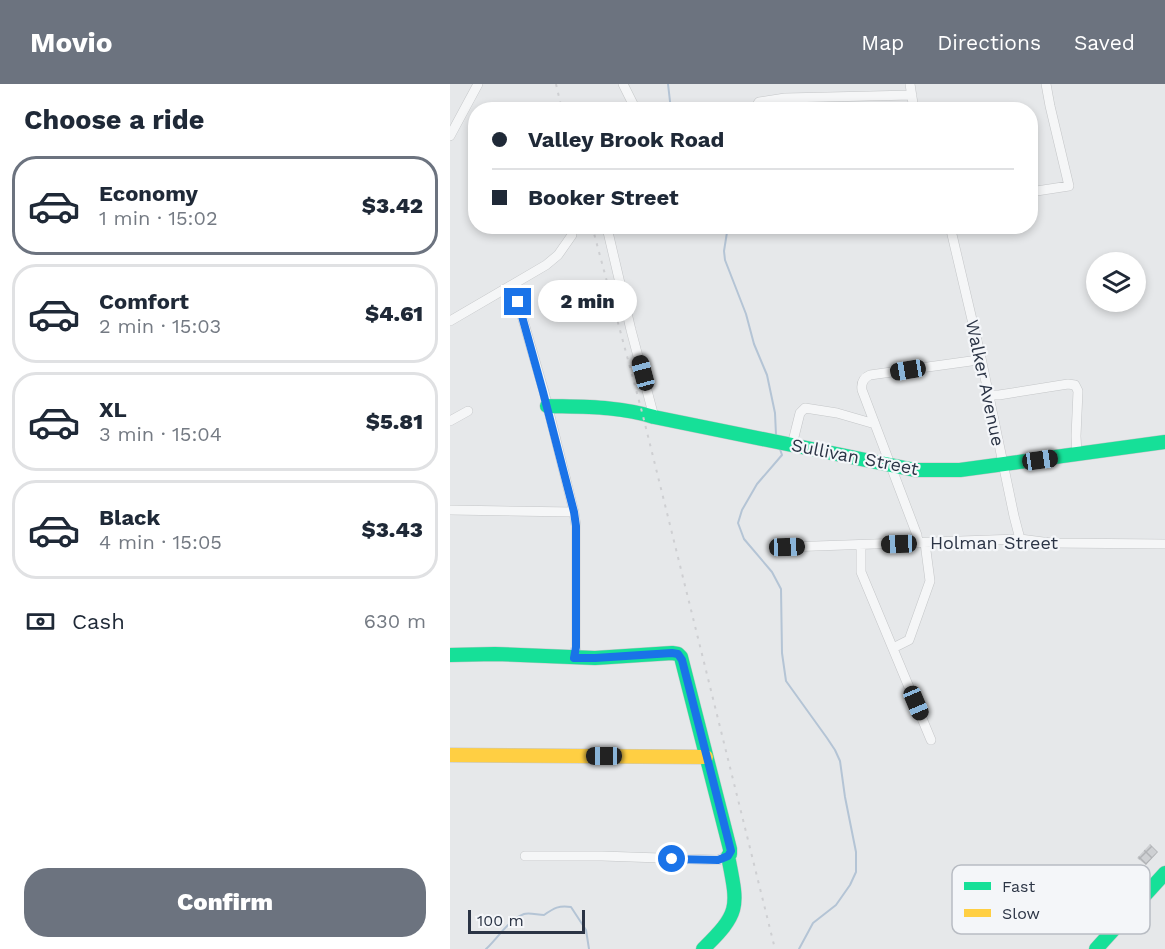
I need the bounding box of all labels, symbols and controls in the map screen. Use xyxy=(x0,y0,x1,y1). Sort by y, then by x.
text: Movio xyxy=(30,26,113,59)
text: Map xyxy=(861,30,904,55)
text: Directions xyxy=(937,30,1041,55)
text: Saved xyxy=(1074,30,1135,55)
text: Choose a ride xyxy=(24,104,204,136)
text: Valley Brook Road xyxy=(528,127,724,152)
icon: car xyxy=(27,179,81,233)
text: Economy xyxy=(99,181,198,206)
text: Booker Street xyxy=(528,185,679,210)
text: $3.42 xyxy=(362,193,423,218)
text: 1 min · 15:02 xyxy=(99,206,218,230)
map controls xyxy=(1086,252,1146,312)
button: layers xyxy=(1086,252,1146,312)
callout: 2 min xyxy=(539,281,638,323)
icon: car xyxy=(27,287,81,341)
route end xyxy=(504,288,531,315)
text: Comfort xyxy=(99,289,189,314)
text: 2 min xyxy=(560,289,615,313)
text: $4.61 xyxy=(365,301,423,326)
text: 2 min · 15:03 xyxy=(99,314,221,338)
street label: Walker Avenue xyxy=(962,318,1009,448)
car xyxy=(630,353,656,393)
car xyxy=(889,358,927,382)
icon: car xyxy=(27,395,81,449)
text: XL xyxy=(99,397,127,422)
text: $5.81 xyxy=(366,409,423,434)
text: 3 min · 15:04 xyxy=(99,422,222,446)
street label: Sullivan Street xyxy=(790,434,921,479)
car xyxy=(1021,449,1059,471)
icon: car xyxy=(27,503,81,557)
text: Black xyxy=(99,505,160,530)
text: $3.43 xyxy=(361,517,423,542)
text: 4 min · 15:05 xyxy=(99,530,222,554)
street label: Holman Street xyxy=(930,532,1059,553)
car xyxy=(881,534,917,554)
car xyxy=(769,537,805,557)
icon: cash xyxy=(24,605,57,638)
text: Cash xyxy=(72,609,125,634)
text: 630 m xyxy=(364,609,426,633)
car xyxy=(901,683,931,723)
car xyxy=(586,747,622,765)
route start xyxy=(658,845,685,872)
legend xyxy=(952,865,1150,934)
button: Confirm xyxy=(24,868,426,937)
text: Fast xyxy=(1002,877,1035,896)
text: Slow xyxy=(1002,904,1040,923)
scale bar xyxy=(468,907,585,934)
text: 100 m xyxy=(477,911,524,930)

